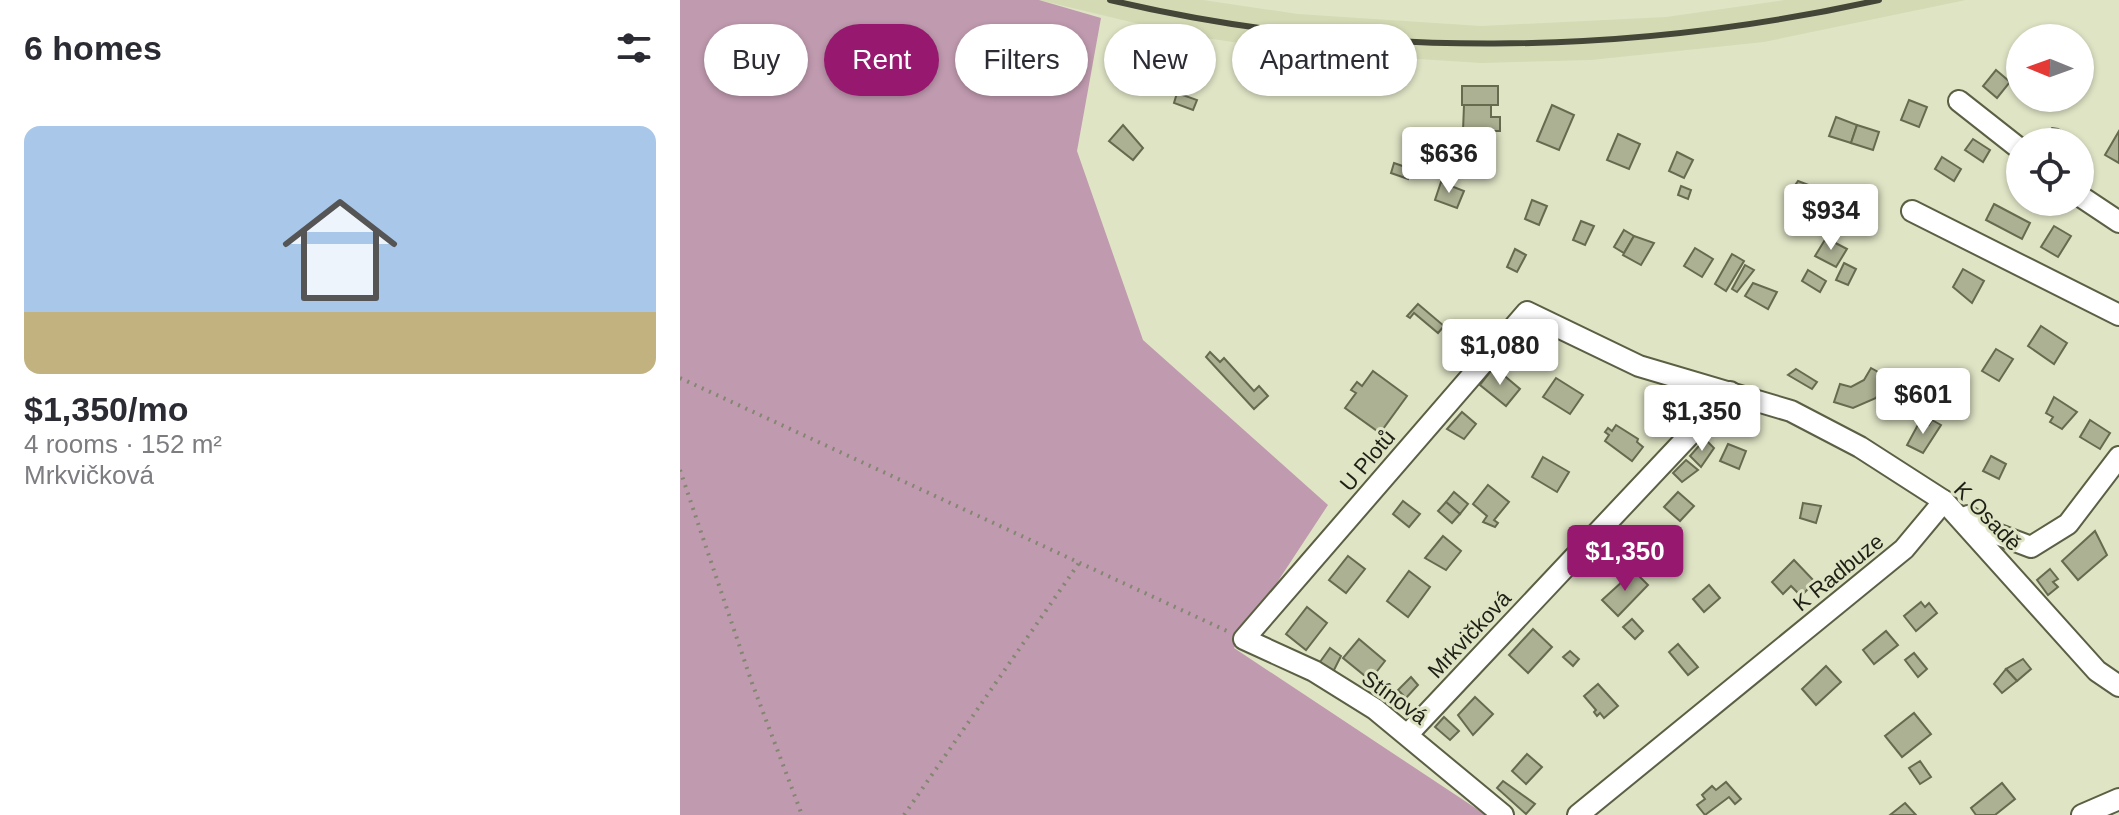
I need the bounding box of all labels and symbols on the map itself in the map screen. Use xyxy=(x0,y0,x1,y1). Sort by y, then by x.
north arrow xyxy=(2006,24,2094,112)
pin: $636 xyxy=(1402,127,1496,195)
pin: $934 xyxy=(1784,184,1878,252)
pin: $1,080 xyxy=(1435,319,1565,387)
pin: $601 xyxy=(1876,368,1970,436)
pin: $1,350 xyxy=(1637,385,1767,453)
street label: U Plotů xyxy=(1335,425,1400,496)
street label: K Osadě xyxy=(1949,477,2026,556)
pin: $1,350 xyxy=(1560,525,1690,593)
street label: K Radbuze xyxy=(1788,528,1888,616)
street label: Mrkvičková xyxy=(1423,585,1517,683)
street label: Stínová xyxy=(1357,665,1433,730)

